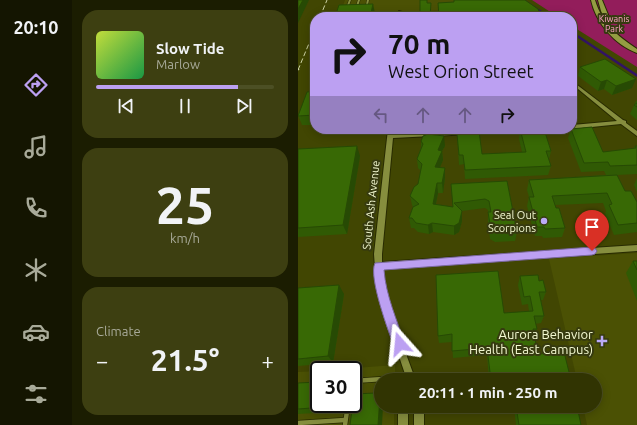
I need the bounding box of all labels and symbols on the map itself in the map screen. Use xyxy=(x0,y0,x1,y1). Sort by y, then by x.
park label: Kiwanis Park xyxy=(599,14,629,34)
street label: South Ash Avenue xyxy=(360,160,382,250)
place label: Seal Out Scorpions xyxy=(488,209,537,234)
pin xyxy=(575,210,609,251)
marker: Seal Out Scorpions xyxy=(539,216,549,226)
position arrow xyxy=(379,323,421,365)
place label: Aurora Behavior Health (East Campus) xyxy=(469,327,593,357)
marker: Aurora Behavior Health (East Campus) xyxy=(596,335,608,347)
speed limit sign: 30 xyxy=(310,361,362,413)

